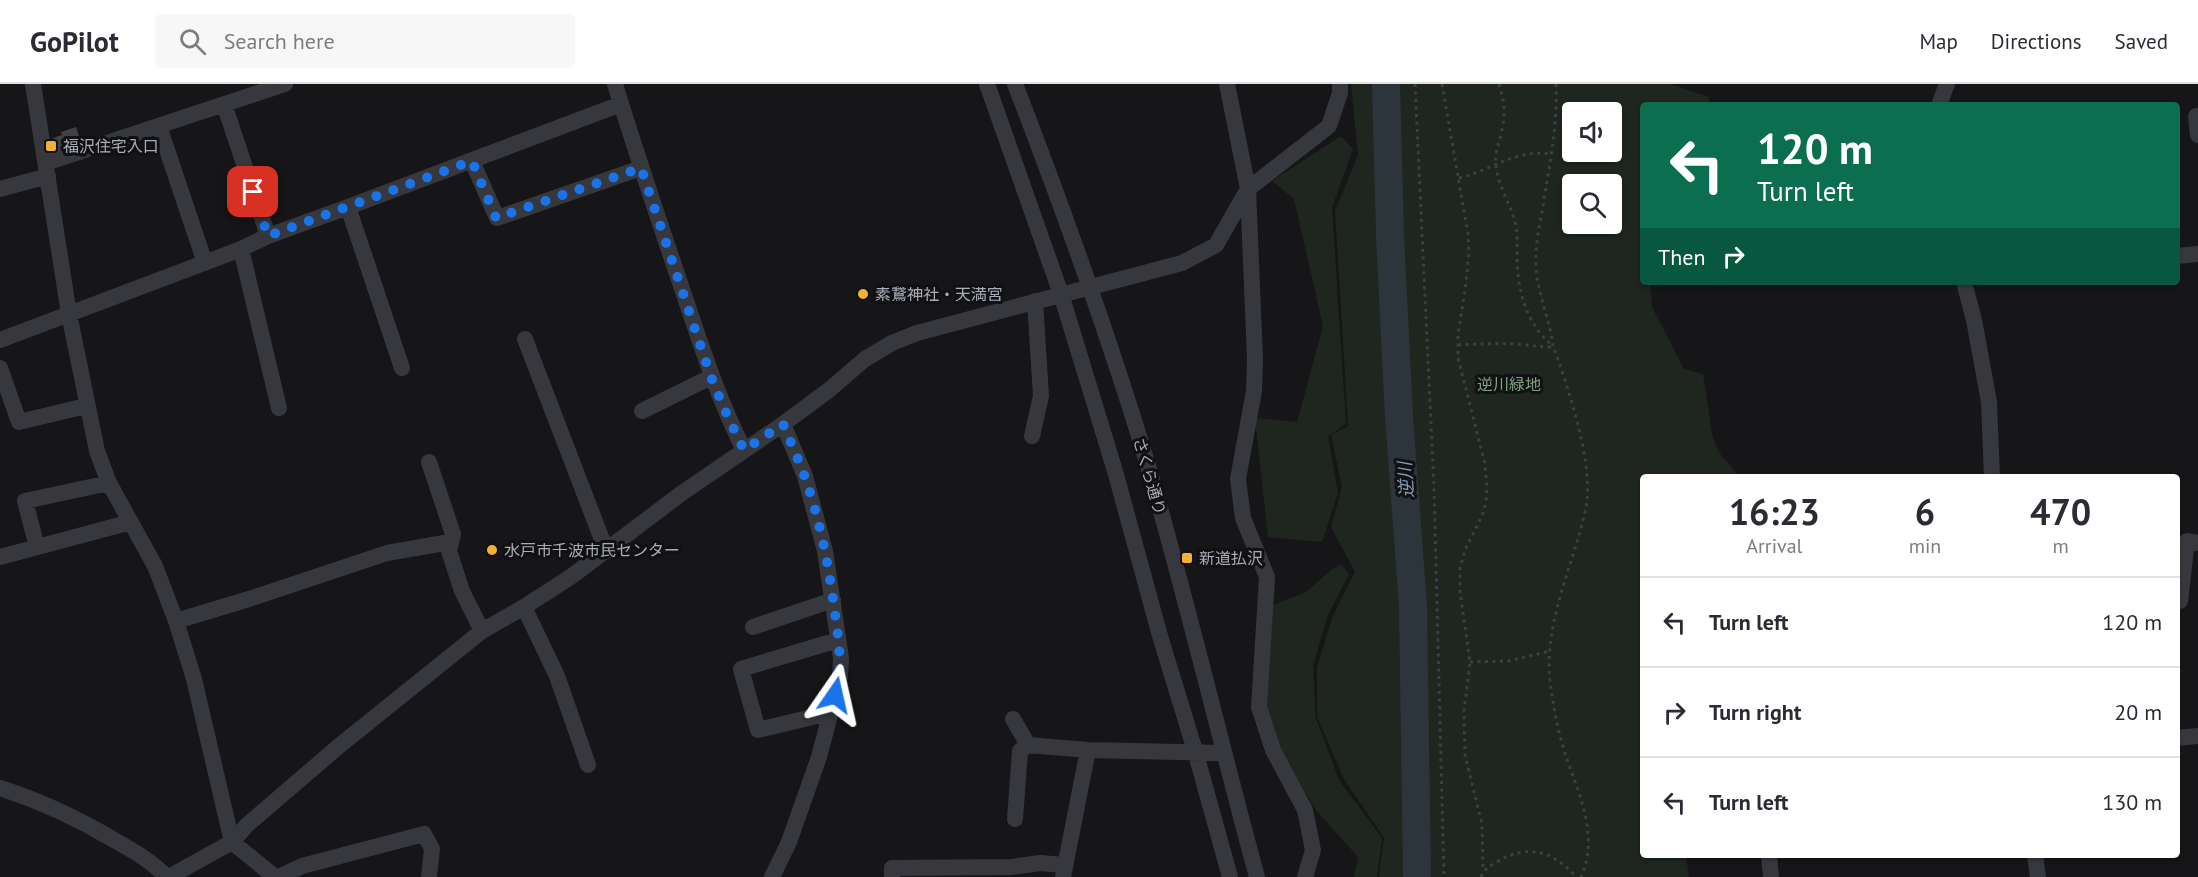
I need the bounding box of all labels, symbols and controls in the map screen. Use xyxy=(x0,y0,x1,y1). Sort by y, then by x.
search box xyxy=(155,14,575,68)
text: GoPilot xyxy=(30,23,119,60)
icon: search xyxy=(176,25,209,58)
text: Search here xyxy=(224,27,335,55)
text: Map xyxy=(1919,28,1958,55)
text: Directions xyxy=(1991,28,2082,55)
text: Saved xyxy=(2115,28,2168,55)
map controls xyxy=(1562,102,1622,234)
button: sound xyxy=(1562,102,1622,162)
text: 120 m xyxy=(1757,121,1873,176)
icon: left xyxy=(1658,126,1736,204)
place label: 福沢住宅入口 xyxy=(63,136,159,156)
marker: 福沢住宅入口 xyxy=(44,139,58,153)
pin xyxy=(227,166,278,217)
button: search xyxy=(1562,174,1622,234)
text: Turn left xyxy=(1757,174,1854,208)
icon: arrive xyxy=(236,175,269,208)
icon: right xyxy=(1717,240,1750,273)
text: Then xyxy=(1658,243,1705,271)
place label: 素鵞神社・天満宮 xyxy=(875,284,1003,304)
marker: 素鵞神社・天満宮 xyxy=(856,287,870,301)
park label: 逆川緑地 xyxy=(1477,374,1541,394)
street label: さくら通り xyxy=(1129,435,1171,517)
water label: 逆川 xyxy=(1393,459,1418,499)
text: 16:23 xyxy=(1729,488,1820,535)
text: 6 xyxy=(1915,488,1935,535)
text: 470 xyxy=(2030,488,2091,535)
text: Arrival xyxy=(1746,533,1802,559)
text: min xyxy=(1909,533,1941,559)
text: m xyxy=(2053,533,2069,559)
place label: 水戸市千波市民センター xyxy=(504,540,680,560)
marker: 水戸市千波市民センター xyxy=(485,543,499,557)
place label: 新道払沢 xyxy=(1199,548,1263,568)
marker: 新道払沢 xyxy=(1180,551,1194,565)
icon: left xyxy=(1658,606,1691,639)
text: Turn left xyxy=(1709,608,1789,636)
text: 120 m xyxy=(2102,608,2162,636)
position arrow xyxy=(803,663,867,727)
icon: right xyxy=(1658,696,1691,729)
text: Turn right xyxy=(1709,698,1801,726)
text: 20 m xyxy=(2114,698,2162,726)
icon: left xyxy=(1658,786,1691,819)
text: Turn left xyxy=(1709,788,1789,816)
text: 130 m xyxy=(2102,788,2162,816)

